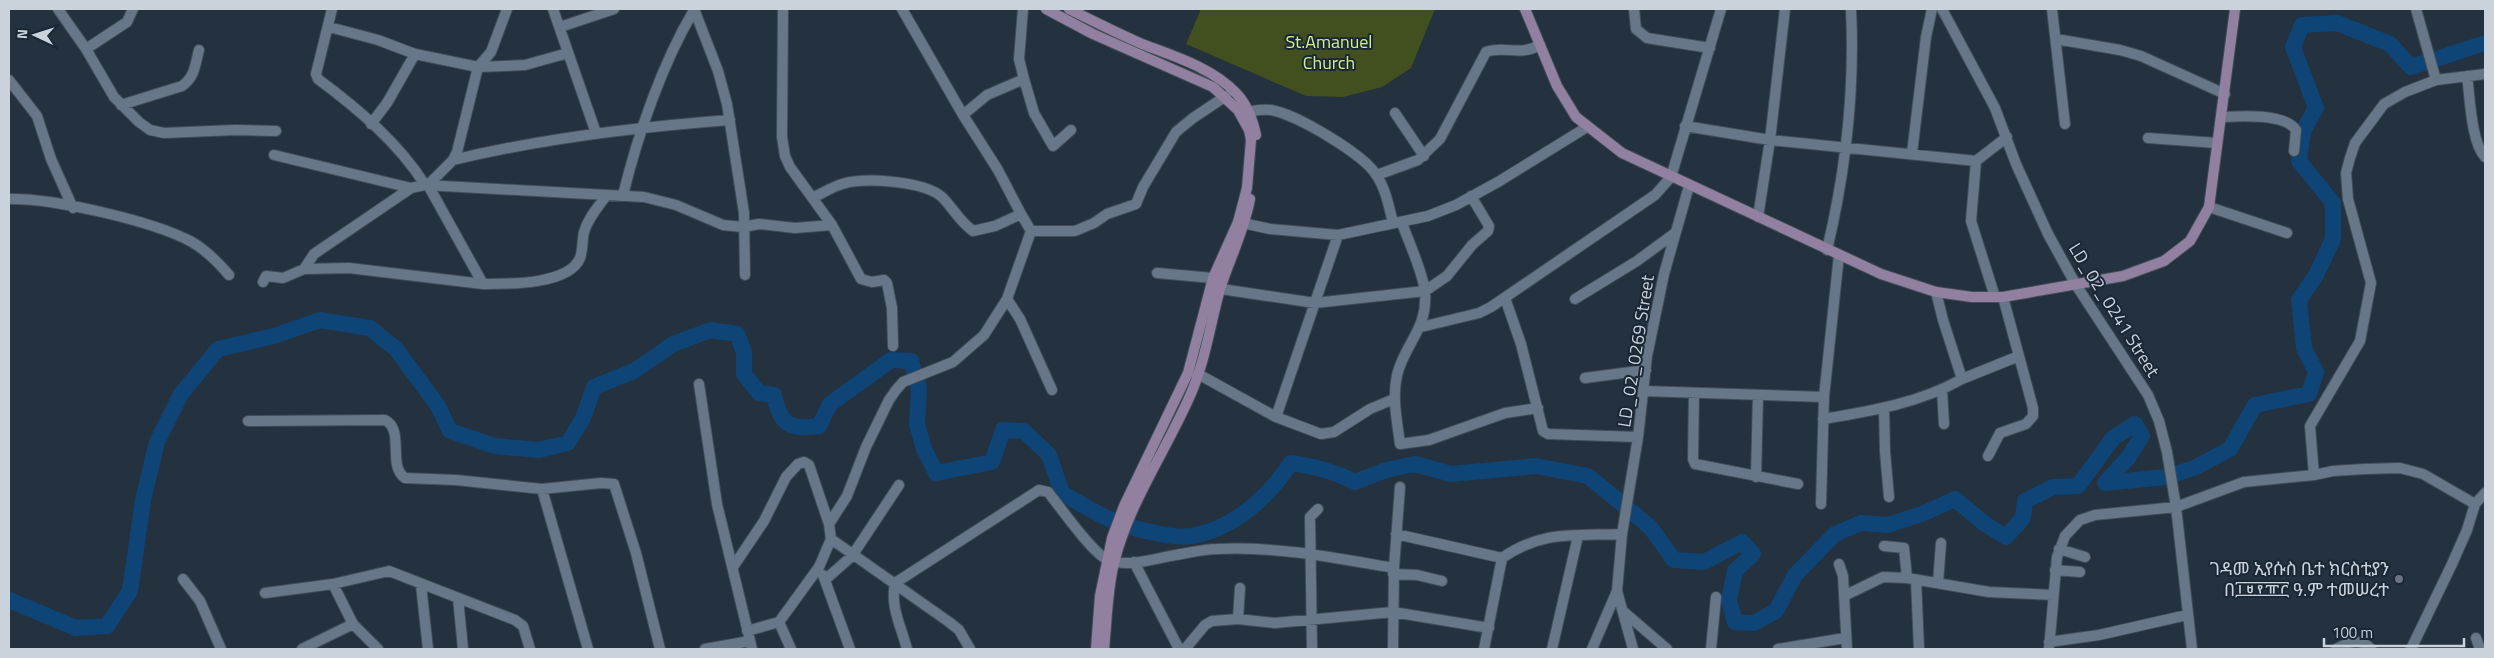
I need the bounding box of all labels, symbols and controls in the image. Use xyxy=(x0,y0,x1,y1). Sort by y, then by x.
north arrow xyxy=(10,10,60,60)
text: N xyxy=(11,28,32,40)
park label: St.Amanuel Church xyxy=(1285,28,1373,76)
street label: LD_02_0241 Street xyxy=(2062,237,2167,383)
street label: LD_02_0269 Street xyxy=(1610,272,1661,429)
place label: ገዳመ ኢየሱስ ቤተ ክርስቲያን በ፲፱፻፹፫ ዓ.ም ተመሠረተ xyxy=(2210,555,2389,603)
marker: ገዳመ ኢየሱስ ቤተ ክርስቲያን በ፲፱፻፹፫ ዓ.ም ተመሠረተ xyxy=(2393,573,2405,585)
scale bar xyxy=(2324,616,2464,648)
text: 100 m xyxy=(2332,621,2373,644)

